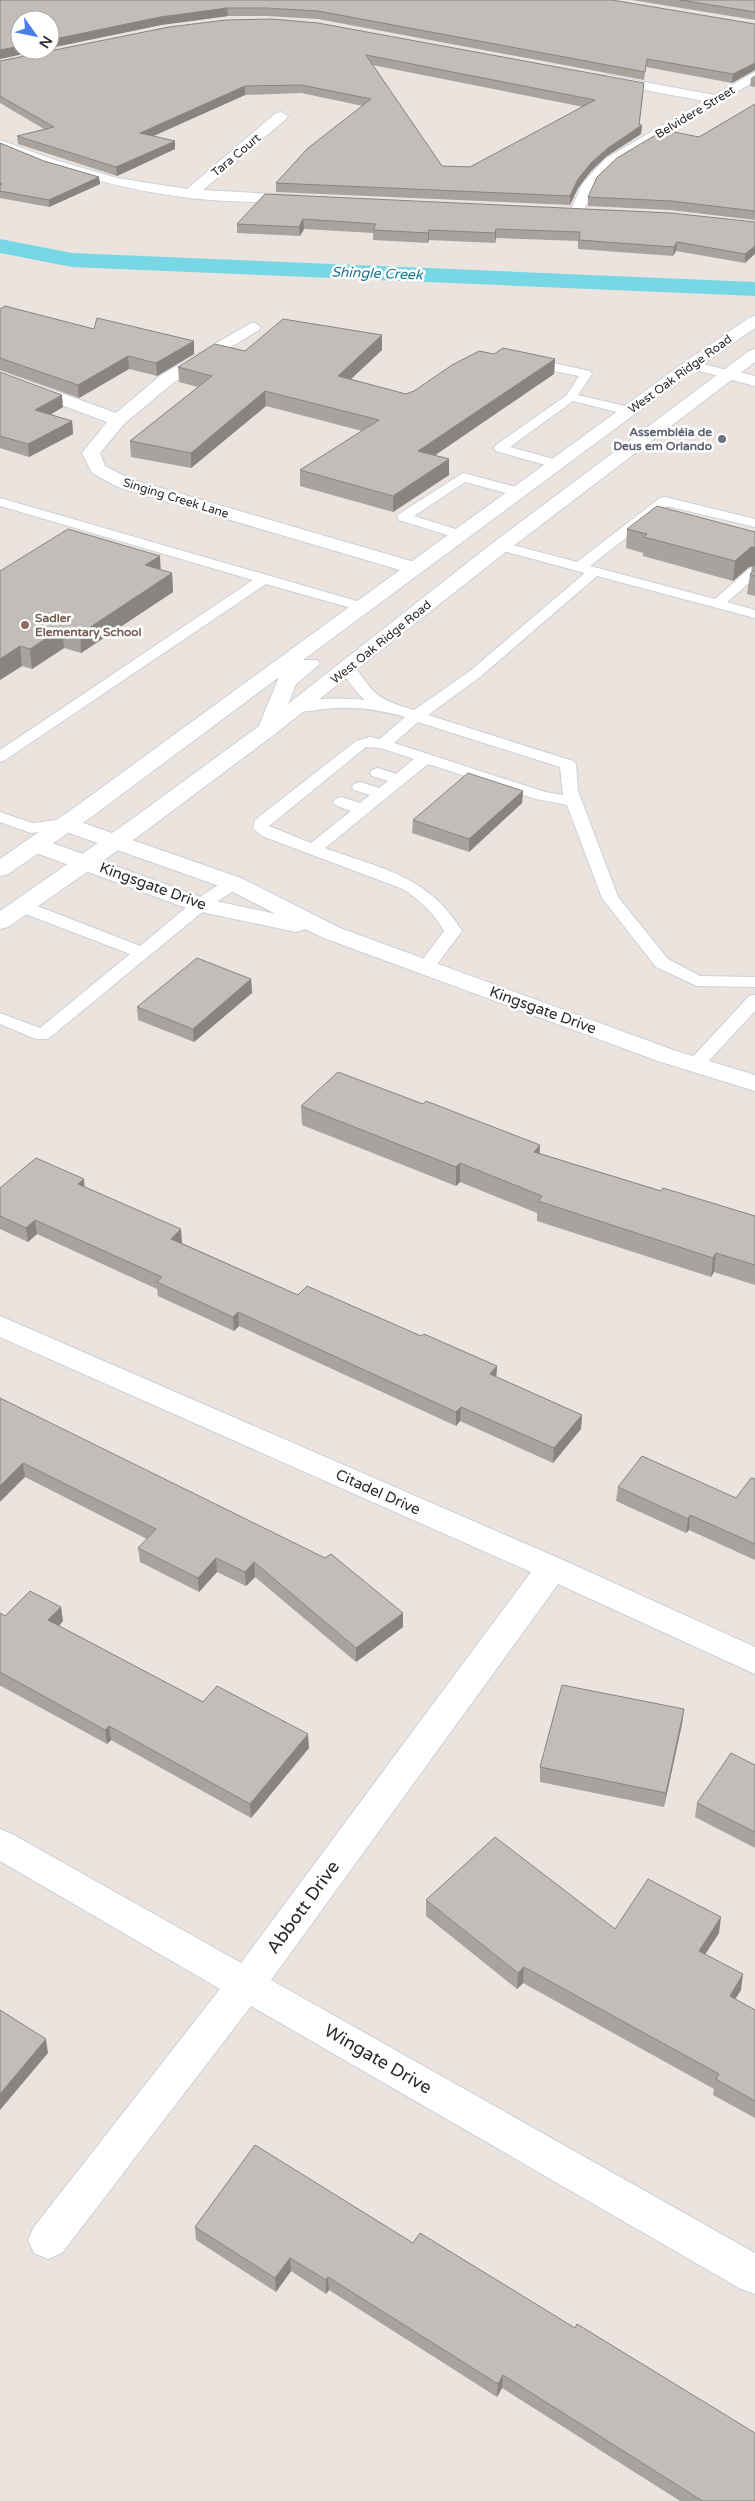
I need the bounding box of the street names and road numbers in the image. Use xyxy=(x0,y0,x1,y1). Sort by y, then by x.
street label: Belvidere Street xyxy=(653,83,738,141)
street label: Tara Court xyxy=(209,130,264,179)
street label: West Oak Ridge Road xyxy=(625,332,735,416)
street label: Singing Creek Lane xyxy=(121,475,231,521)
street label: West Oak Ridge Road xyxy=(328,597,434,687)
street label: Kingsgate Drive xyxy=(97,858,209,914)
street label: Kingsgate Drive xyxy=(487,982,599,1038)
street label: Citadel Drive xyxy=(333,1465,423,1519)
street label: Abbott Drive xyxy=(262,1856,344,1958)
street label: Wingate Drive xyxy=(320,2019,436,2099)

